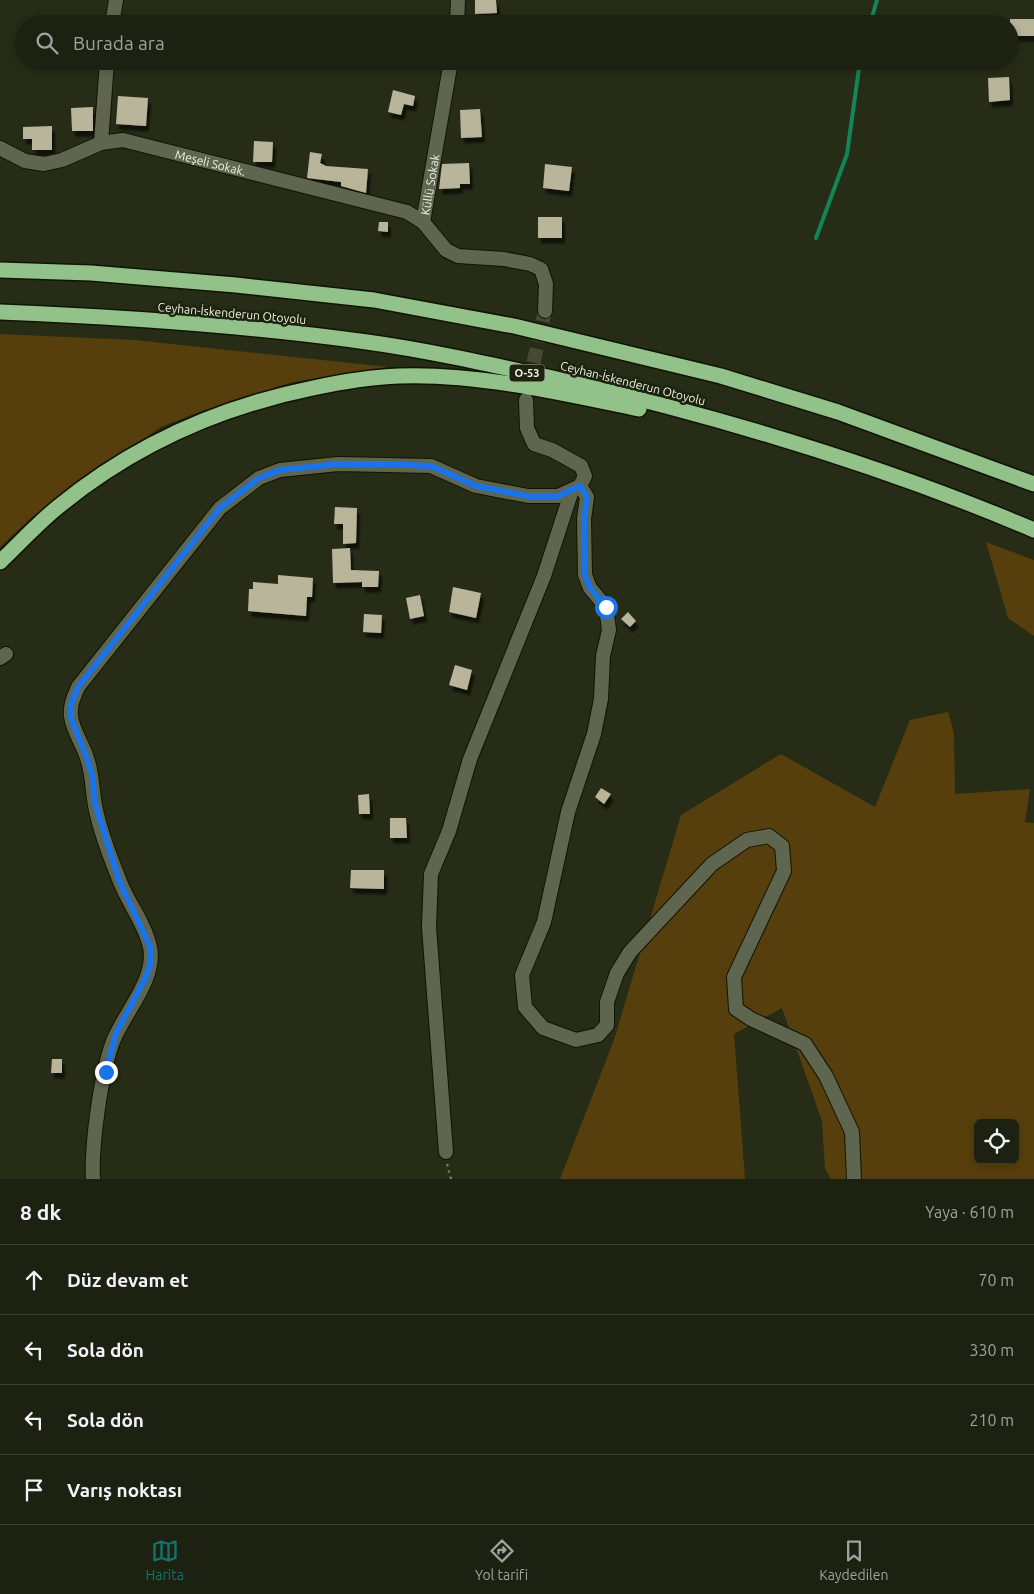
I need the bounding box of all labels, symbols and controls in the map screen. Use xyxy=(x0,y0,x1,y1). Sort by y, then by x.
search box xyxy=(15,15,1019,70)
icon: search xyxy=(33,29,61,57)
text: Burada ara xyxy=(73,32,165,54)
street label: Meşeli Sokak. xyxy=(174,147,247,177)
street label: Küllü Sokak xyxy=(418,153,441,216)
street label: Ceyhan-İskenderun Otoyolu xyxy=(157,300,307,326)
street label: Ceyhan-İskenderun Otoyolu xyxy=(559,359,707,407)
road number: O-53 xyxy=(510,364,544,382)
route start xyxy=(595,596,618,619)
route end xyxy=(95,1061,118,1084)
map controls xyxy=(974,1119,1019,1164)
button: locate xyxy=(974,1119,1019,1164)
text: 8 dk xyxy=(20,1200,61,1224)
text: Yaya · 610 m xyxy=(925,1203,1014,1221)
icon: ahead xyxy=(20,1266,48,1294)
text: Düz devam et xyxy=(67,1269,188,1291)
text: 70 m xyxy=(978,1271,1014,1289)
icon: left xyxy=(20,1336,48,1364)
text: Sola dön xyxy=(67,1339,144,1361)
text: 330 m xyxy=(969,1341,1014,1359)
icon: left xyxy=(20,1406,48,1434)
text: Sola dön xyxy=(67,1409,144,1431)
text: 210 m xyxy=(969,1411,1014,1429)
icon: arrive xyxy=(20,1476,48,1504)
text: Varış noktası xyxy=(67,1479,182,1501)
tab: Harita xyxy=(146,1537,184,1583)
tab: Yol tarifi xyxy=(475,1537,528,1583)
tab: Kaydedilen xyxy=(819,1537,888,1583)

